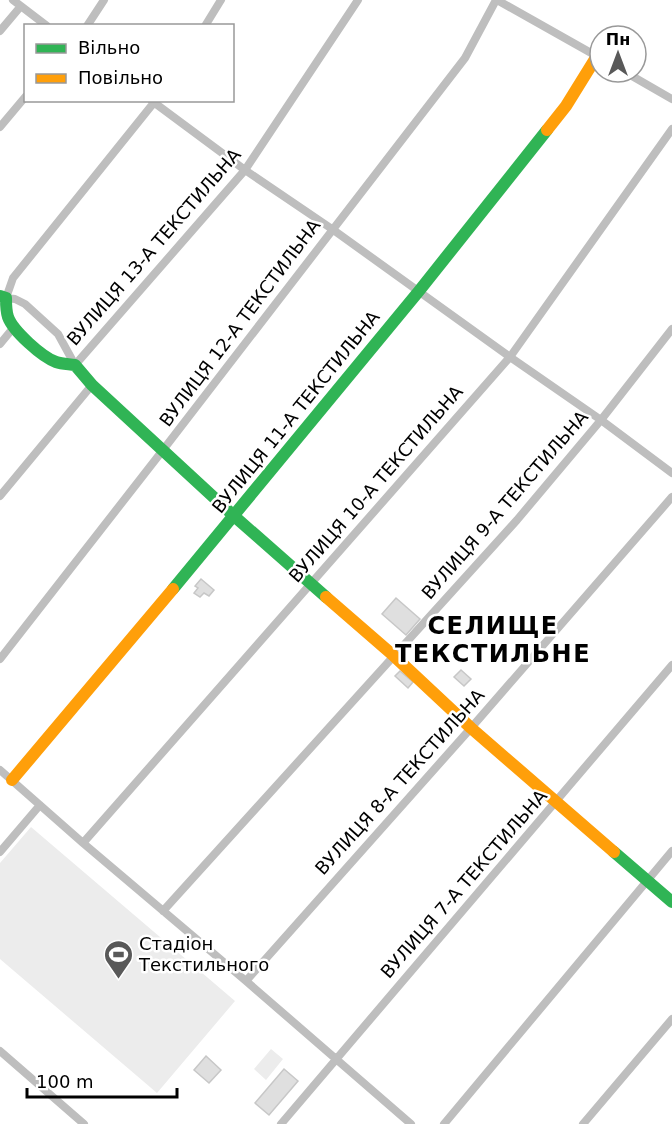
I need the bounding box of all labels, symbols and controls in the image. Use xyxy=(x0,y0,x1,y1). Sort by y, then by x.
legend xyxy=(24,24,234,102)
north arrow xyxy=(588,24,648,84)
text: Пн xyxy=(606,30,630,49)
text: Вільно xyxy=(78,37,140,58)
text: Повільно xyxy=(78,67,163,88)
street label: ВУЛИЦЯ 13-А ТЕКСТИЛЬНА xyxy=(62,143,245,349)
street label: ВУЛИЦЯ 12-А ТЕКСТИЛЬНА xyxy=(155,214,325,430)
street label: ВУЛИЦЯ 11-А ТЕКСТИЛЬНА xyxy=(208,306,384,517)
street label: ВУЛИЦЯ 10-А ТЕКСТИЛЬНА xyxy=(284,380,467,586)
street label: ВУЛИЦЯ 9-А ТЕКСТИЛЬНА xyxy=(417,406,593,603)
district label: СЕЛИЩЕ ТЕКСТИЛЬНЕ xyxy=(395,612,591,668)
street label: ВУЛИЦЯ 8-А ТЕКСТИЛЬНА xyxy=(311,684,489,879)
street label: ВУЛИЦЯ 7-А ТЕКСТИЛЬНА xyxy=(376,785,552,982)
place label: Стадіон Текстильного xyxy=(138,933,269,975)
sports icon: Стадіон Текстильного xyxy=(102,938,134,980)
scale bar xyxy=(27,1061,177,1099)
text: 100 m xyxy=(36,1071,94,1092)

